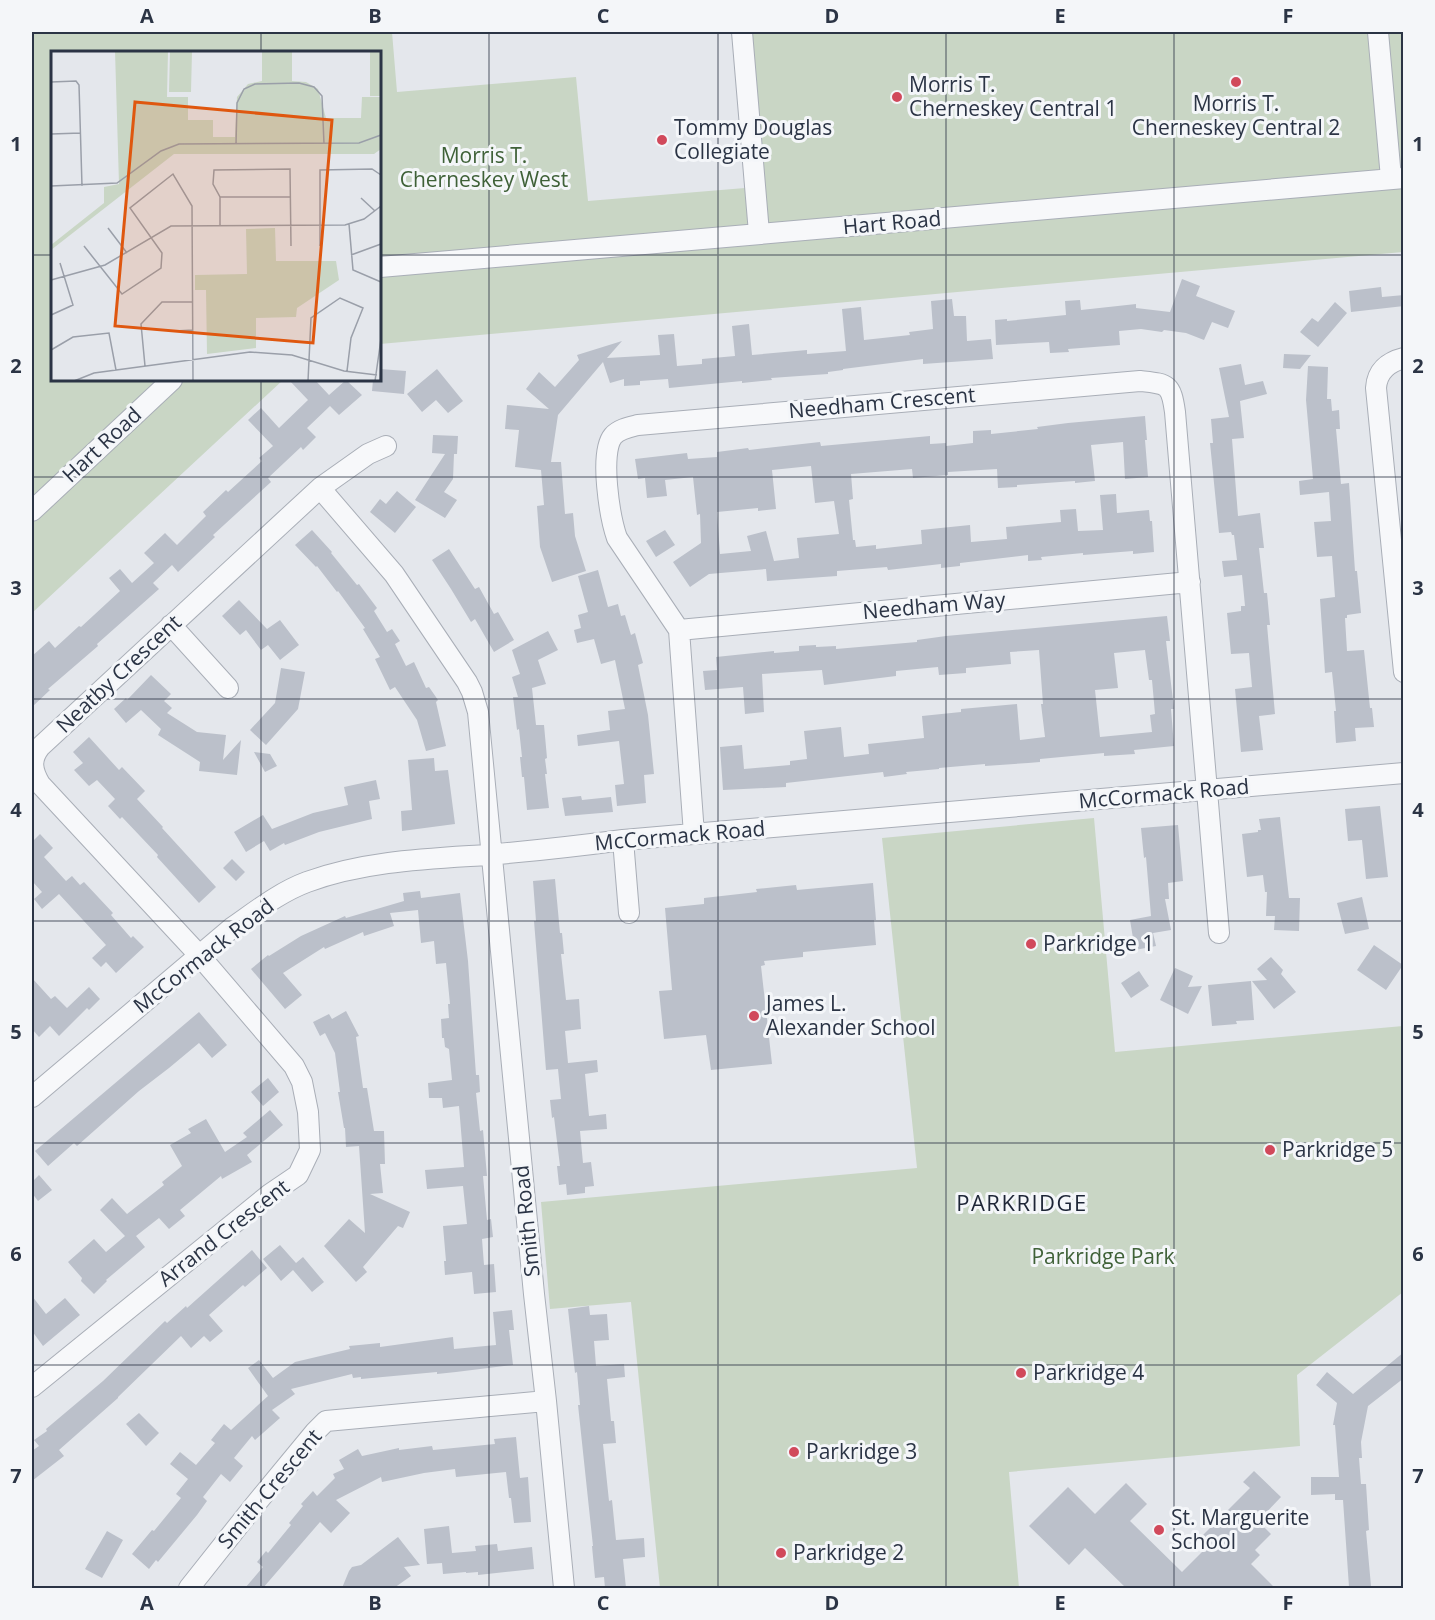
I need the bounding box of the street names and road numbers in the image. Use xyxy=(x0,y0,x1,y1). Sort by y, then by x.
street label: Hart Road xyxy=(841,204,942,240)
street label: Needham Crescent xyxy=(787,380,977,424)
street label: Hart Road xyxy=(56,400,147,488)
street label: Needham Way xyxy=(861,585,1007,625)
street label: Neatby Crescent xyxy=(50,608,187,739)
street label: McCormack Road xyxy=(1077,772,1250,814)
street label: McCormack Road xyxy=(593,814,766,856)
street label: McCormack Road xyxy=(127,891,279,1019)
street label: Smith Road xyxy=(506,1164,546,1278)
street label: Arrand Crescent xyxy=(152,1172,295,1292)
street label: Smith Crescent xyxy=(211,1423,327,1554)

